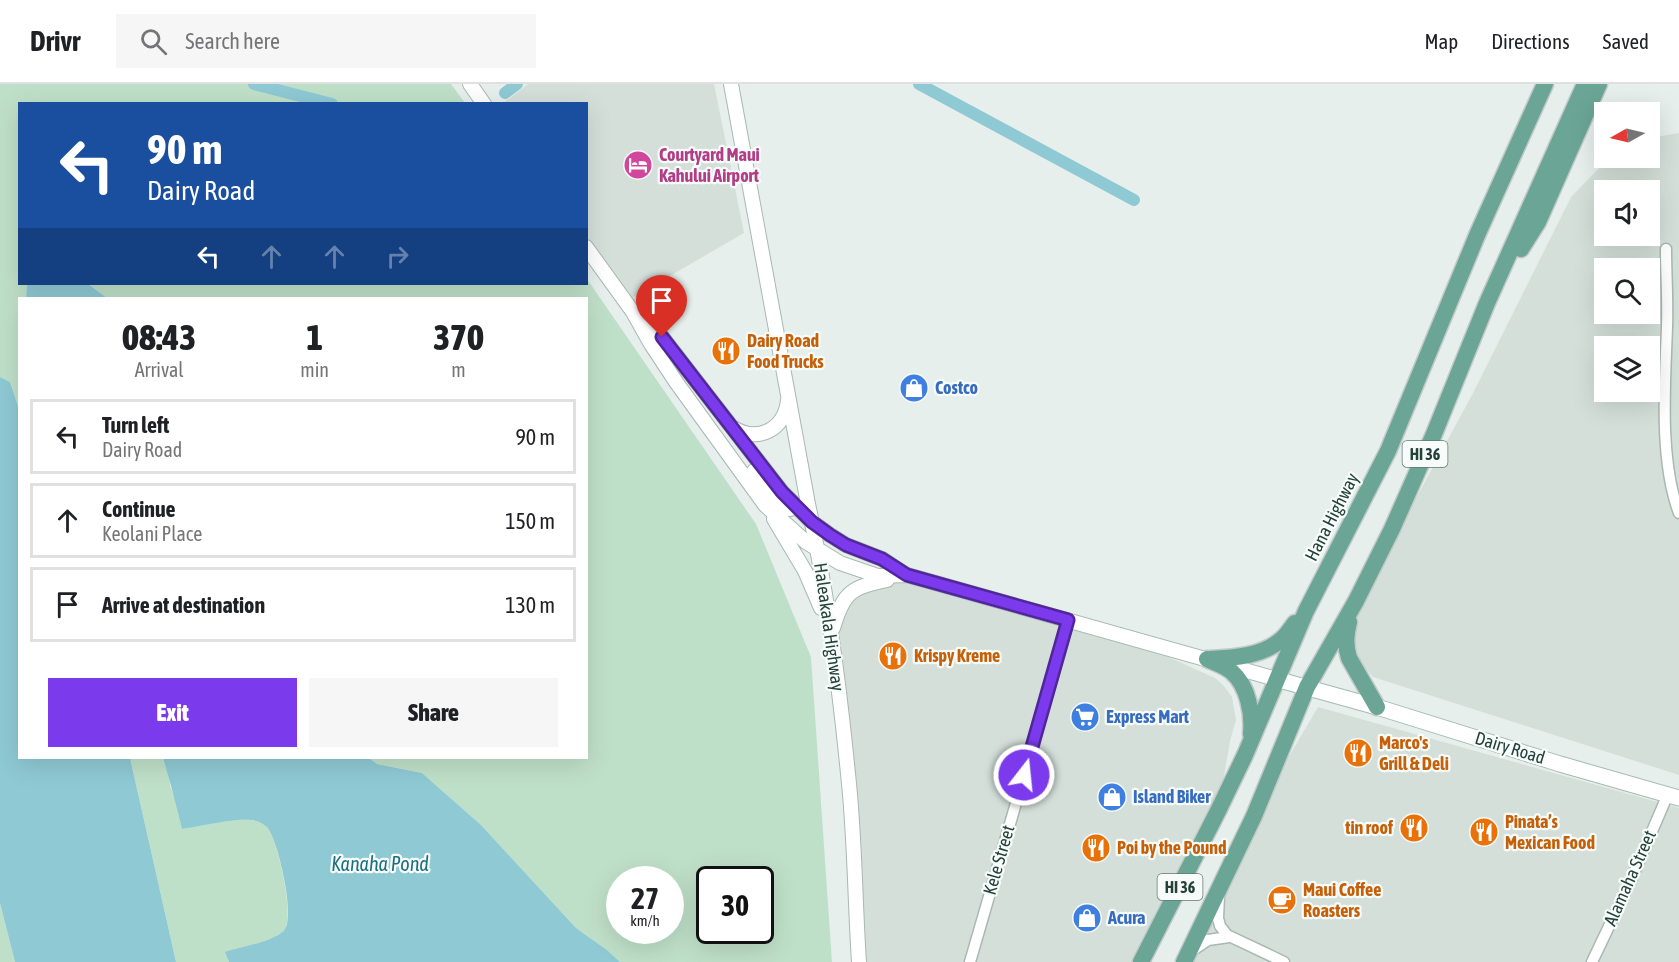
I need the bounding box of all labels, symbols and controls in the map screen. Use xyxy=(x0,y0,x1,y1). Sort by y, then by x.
search box xyxy=(116,14,536,68)
text: Drivr xyxy=(30,25,80,57)
icon: search xyxy=(137,25,170,58)
text: Search here xyxy=(185,28,280,54)
text: Map xyxy=(1424,29,1458,53)
text: Directions xyxy=(1491,29,1570,53)
text: Saved xyxy=(1603,29,1649,53)
north arrow xyxy=(1594,102,1660,168)
map controls xyxy=(1594,102,1660,402)
text: 90 m xyxy=(147,125,222,173)
icon: left xyxy=(48,126,126,204)
place label: Courtyard Maui Kahului Airport xyxy=(659,144,760,186)
hotel icon: Courtyard Maui Kahului Airport xyxy=(622,149,654,181)
text: Dairy Road xyxy=(147,175,255,206)
button: sound xyxy=(1594,180,1660,246)
icon: left xyxy=(192,240,225,273)
icon: ahead xyxy=(255,240,288,273)
icon: ahead xyxy=(318,240,351,273)
icon: right xyxy=(381,240,414,273)
button: search xyxy=(1594,258,1660,324)
pin xyxy=(636,275,687,337)
icon: arrive xyxy=(645,284,678,317)
text: 08:43 xyxy=(122,316,196,358)
text: 1 xyxy=(306,316,323,358)
text: 370 xyxy=(433,316,484,358)
place label: Dairy Road Food Trucks xyxy=(747,330,824,372)
restaurant icon: Dairy Road Food Trucks xyxy=(710,335,742,367)
button: layers xyxy=(1594,336,1660,402)
text: Arrival xyxy=(135,358,184,381)
text: min xyxy=(300,358,329,381)
text: m xyxy=(451,358,466,381)
shop icon: Costco xyxy=(898,372,930,404)
place label: Costco xyxy=(935,377,978,398)
text: Turn left xyxy=(102,412,169,438)
icon: left xyxy=(51,420,84,453)
text: 90 m xyxy=(515,424,555,450)
text: Dairy Road xyxy=(102,438,182,461)
road number: HI 36 xyxy=(1402,441,1448,467)
street label: Hana Highway xyxy=(1300,469,1363,564)
text: Continue xyxy=(102,496,176,522)
icon: ahead xyxy=(51,504,84,537)
text: 150 m xyxy=(505,508,555,534)
text: Keolani Place xyxy=(102,522,202,545)
street label: Haleakala Highway xyxy=(810,561,849,692)
icon: arrive xyxy=(51,588,84,621)
text: Arrive at destination xyxy=(102,592,265,618)
text: 130 m xyxy=(505,592,555,618)
restaurant icon: Krispy Kreme xyxy=(877,640,909,672)
place label: Krispy Kreme xyxy=(914,645,1000,666)
button: Exit xyxy=(48,678,297,747)
button: Share xyxy=(309,678,558,747)
supermarket icon: Express Mart xyxy=(1069,701,1101,733)
place label: Express Mart xyxy=(1106,706,1190,727)
street label: Dairy Road xyxy=(1473,727,1548,768)
place label: Marco's Grill & Deli xyxy=(1379,732,1449,774)
restaurant icon: Marco's Grill & Deli xyxy=(1342,737,1374,769)
position arrow xyxy=(992,743,1056,807)
shop icon: Island Biker xyxy=(1096,781,1128,813)
place label: Island Biker xyxy=(1133,786,1211,807)
place label: Pinata’s Mexican Food xyxy=(1505,811,1595,853)
restaurant icon: tin roof xyxy=(1398,812,1430,844)
restaurant icon: Pinata’s Mexican Food xyxy=(1468,816,1500,848)
place label: tin roof xyxy=(1344,817,1394,838)
street label: Kele Street xyxy=(979,823,1018,897)
street label: Alamaha Street xyxy=(1599,827,1660,929)
restaurant icon: Poi by the Pound xyxy=(1080,832,1112,864)
place label: Poi by the Pound xyxy=(1117,837,1227,858)
water label: Kanaha Pond xyxy=(331,852,429,875)
speed limit sign: 30 xyxy=(696,866,774,944)
road number: HI 36 xyxy=(1158,874,1202,900)
place label: Maui Coffee Roasters xyxy=(1303,879,1381,921)
text: 27 xyxy=(631,881,659,915)
cafe icon: Maui Coffee Roasters xyxy=(1266,884,1298,916)
shop icon: Acura xyxy=(1071,902,1103,934)
place label: Acura xyxy=(1107,907,1146,928)
text: km/h xyxy=(630,912,660,929)

